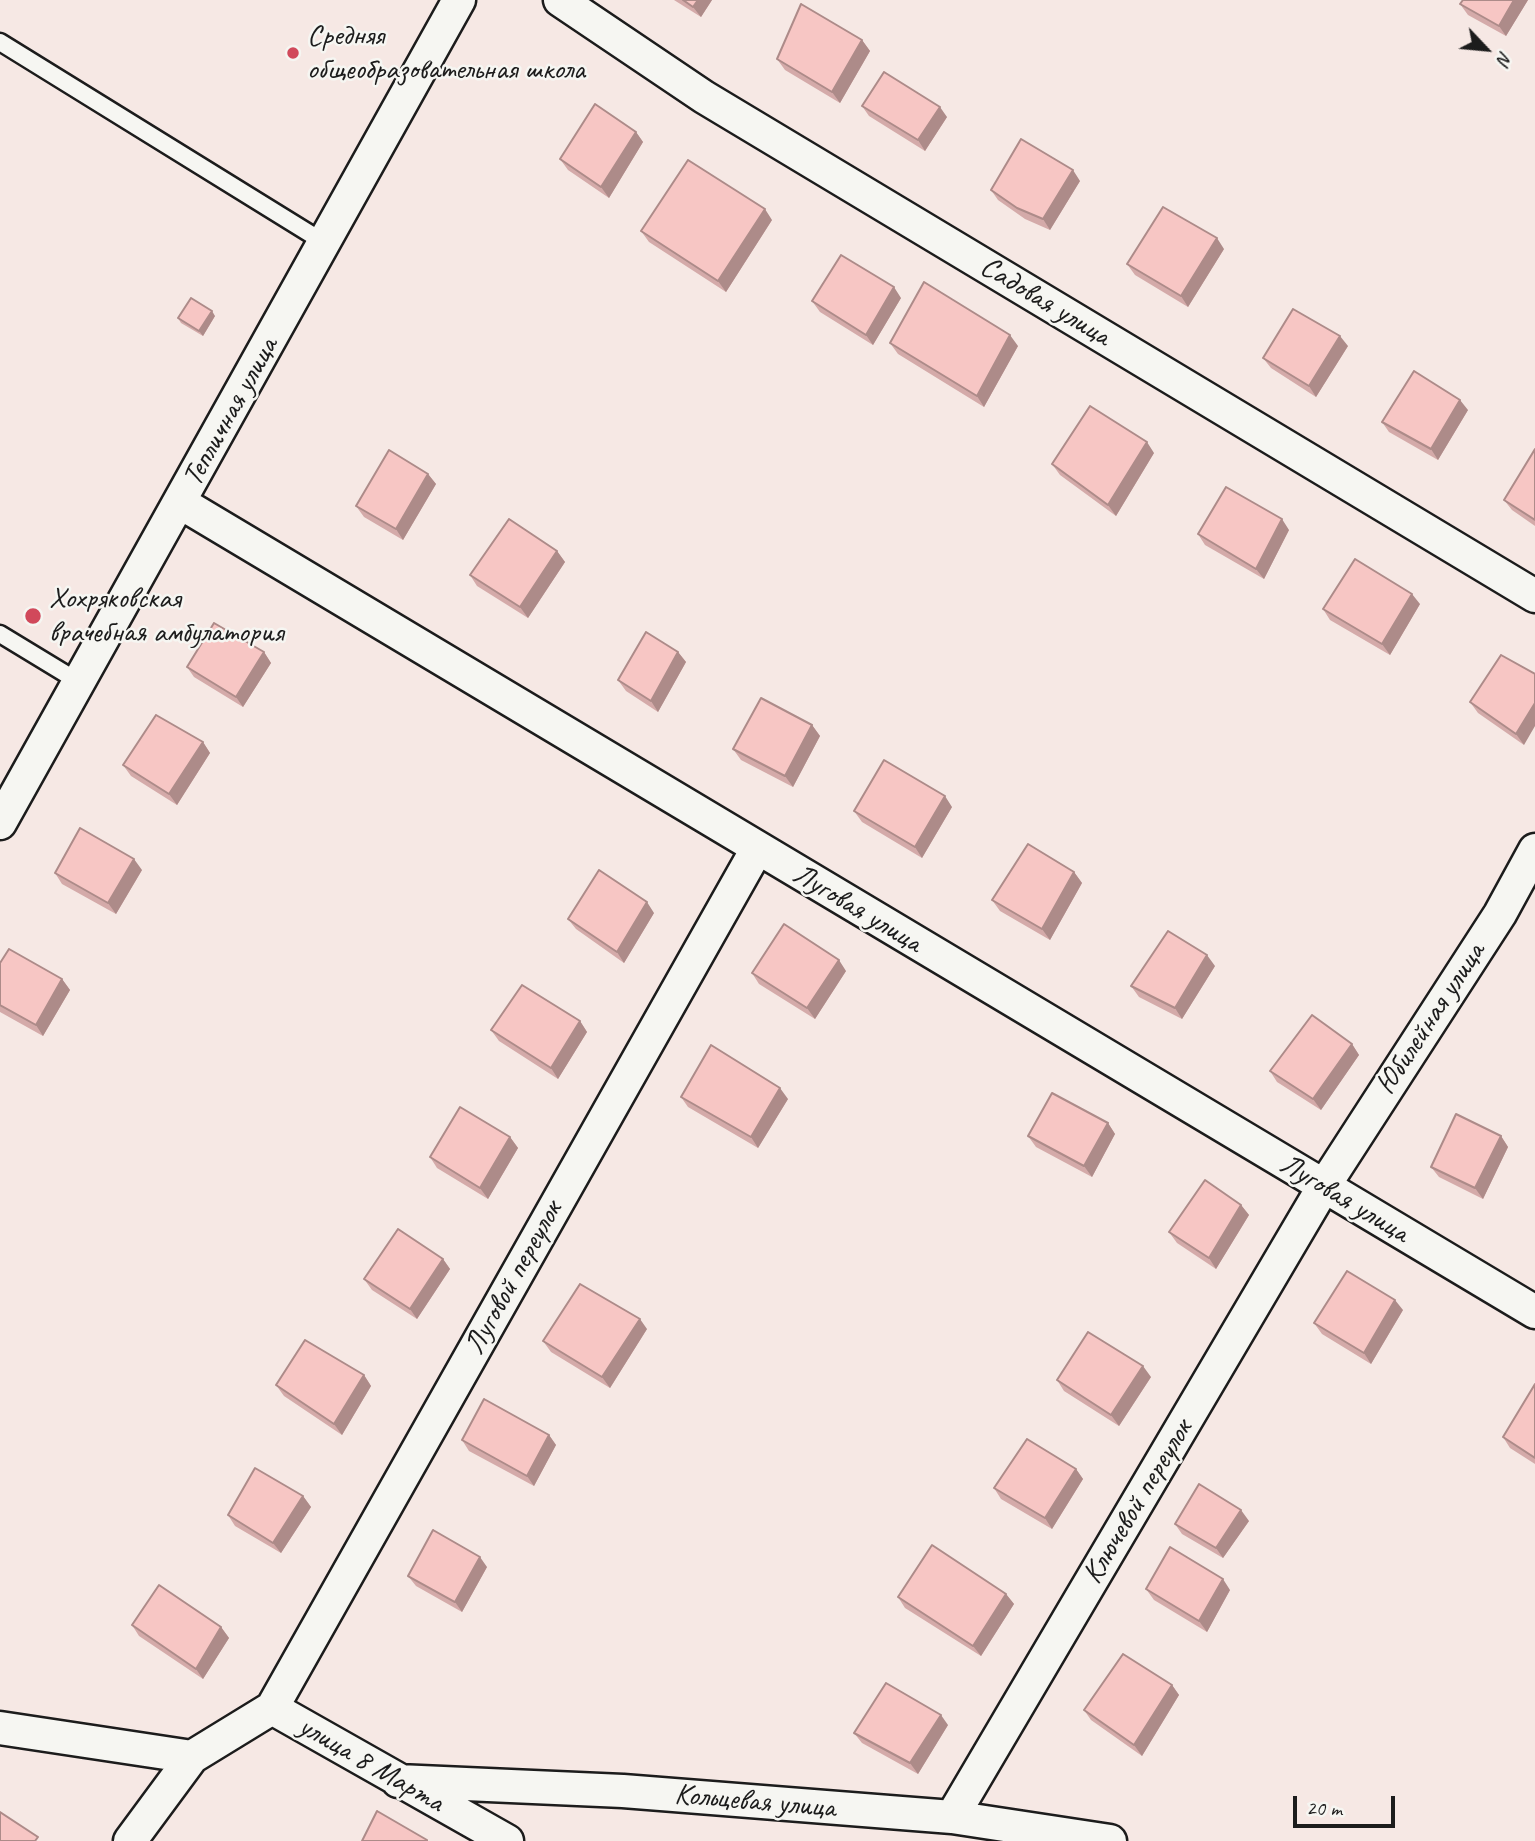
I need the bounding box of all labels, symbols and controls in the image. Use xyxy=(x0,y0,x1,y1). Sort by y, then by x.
north arrow xyxy=(1451,14,1521,84)
place label: Средняя общеобразовательная школа xyxy=(307,18,585,88)
marker: Средняя общеобразовательная школа xyxy=(285,45,301,61)
text: N xyxy=(1492,48,1518,69)
street label: Садовая улица xyxy=(973,249,1117,355)
street label: Тепличная улица xyxy=(175,331,287,493)
place label: Хохряковская врачебная амбулатория xyxy=(49,581,284,652)
marker: Хохряковская врачебная амбулатория xyxy=(23,606,43,626)
street label: Луговая улица xyxy=(786,856,928,962)
street label: Юбилейная улица xyxy=(1369,936,1493,1102)
street label: Луговая улица xyxy=(1273,1146,1415,1252)
street label: Луговой переулок xyxy=(457,1195,571,1361)
street label: Ключевой переулок xyxy=(1075,1414,1201,1590)
street label: улица 8 Марта xyxy=(292,1709,450,1821)
street label: Кольцевая улица xyxy=(673,1777,837,1827)
scale bar xyxy=(1297,1782,1398,1826)
text: 20 m xyxy=(1306,1795,1342,1821)

